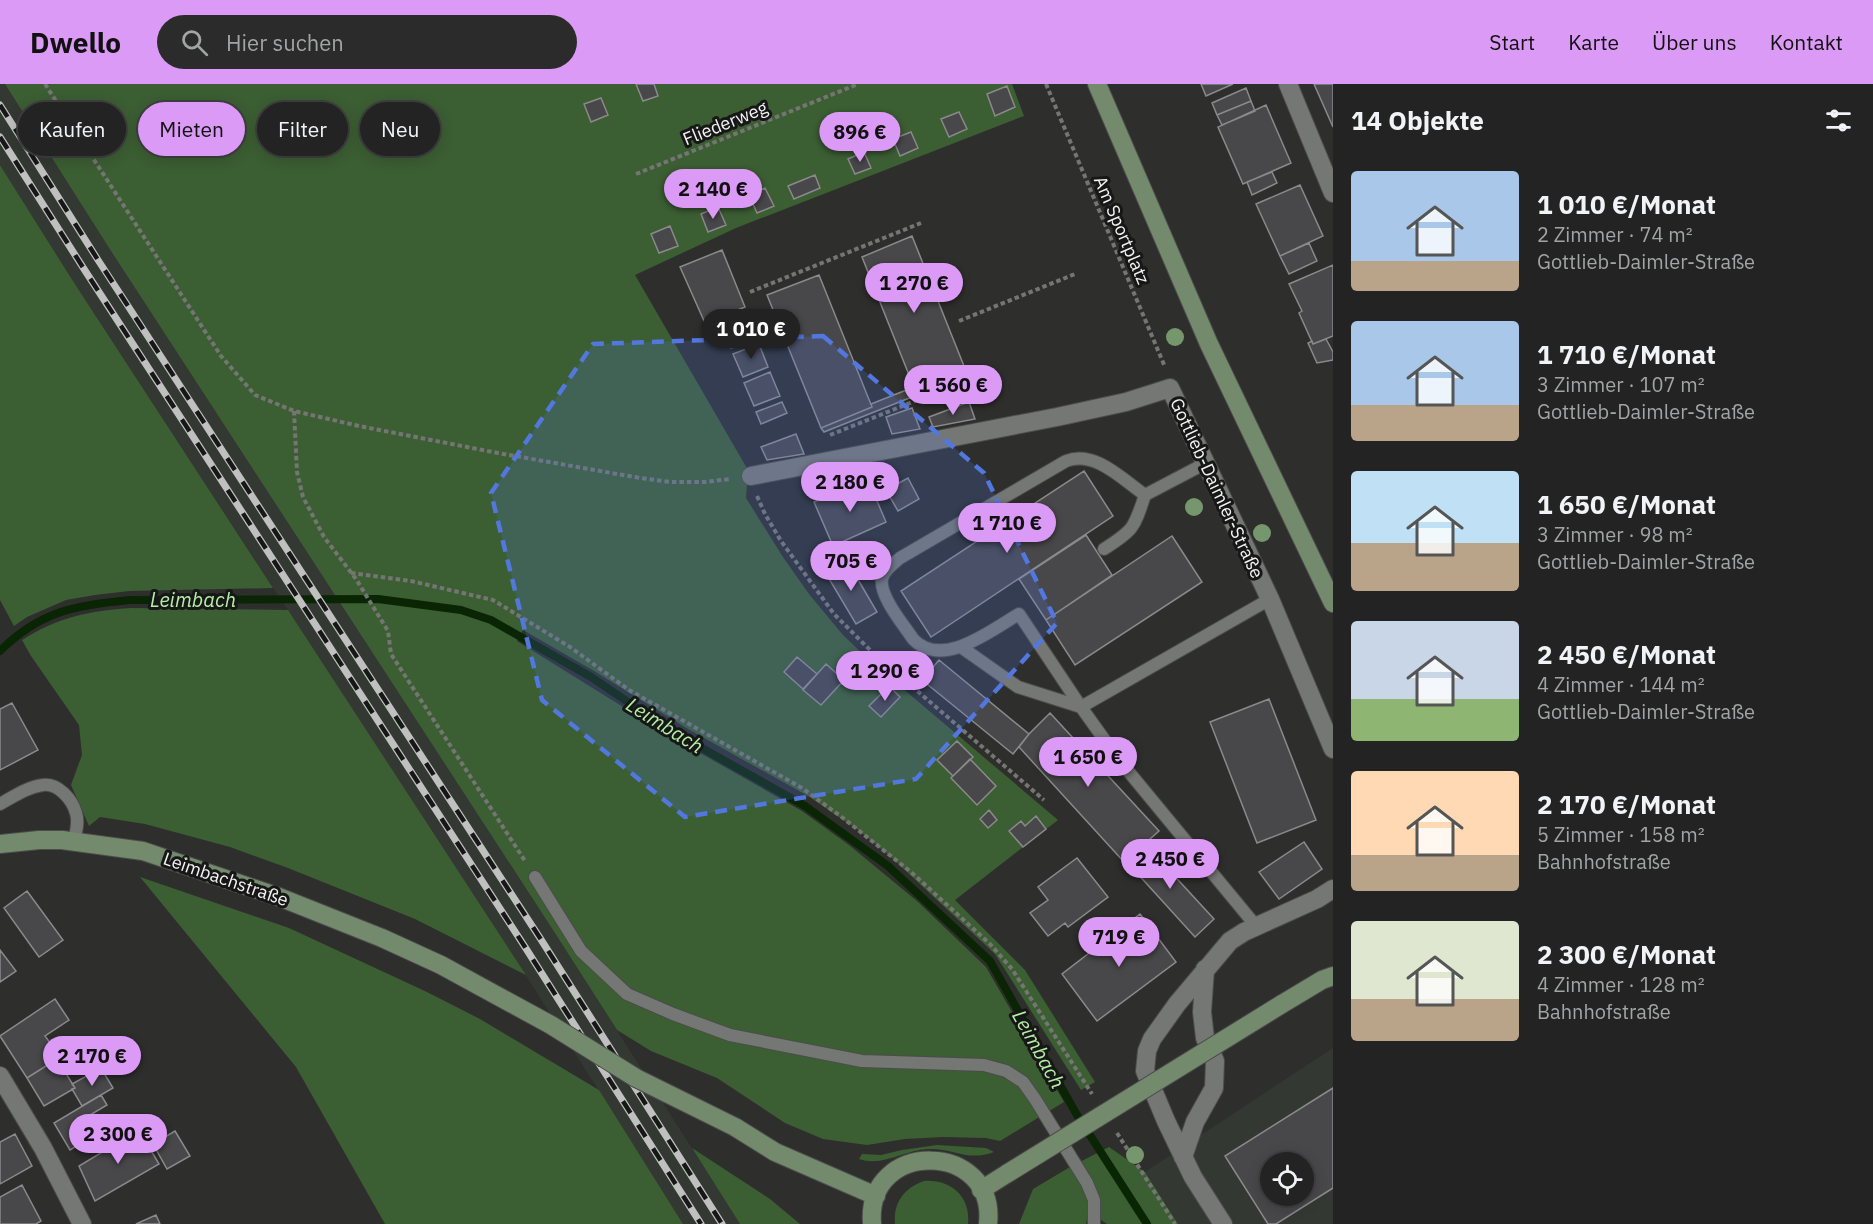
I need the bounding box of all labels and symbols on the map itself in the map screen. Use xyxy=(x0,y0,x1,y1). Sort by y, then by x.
street label: Fliederweg xyxy=(679,95,771,150)
pin: 896 € xyxy=(818,112,902,163)
pin: 2 140 € xyxy=(658,169,768,220)
street label: Am Sportplatz xyxy=(1089,173,1155,287)
pin: 1 270 € xyxy=(859,263,969,314)
pin: 1 010 € xyxy=(696,309,806,360)
pin: 1 560 € xyxy=(898,365,1008,416)
street label: Gottlieb-Daimler-Straße xyxy=(1165,394,1269,582)
pin: 2 180 € xyxy=(795,462,905,513)
pin: 1 710 € xyxy=(952,503,1062,554)
pin: 705 € xyxy=(809,541,893,592)
water label: Leimbach xyxy=(150,586,236,613)
pin: 1 290 € xyxy=(830,651,940,702)
water label: Leimbach xyxy=(621,691,709,759)
pin: 1 650 € xyxy=(1033,737,1143,788)
pin: 2 450 € xyxy=(1115,839,1225,890)
street label: Leimbachstraße xyxy=(160,847,292,911)
pin: 719 € xyxy=(1077,917,1161,968)
water label: Leimbach xyxy=(1006,1005,1072,1093)
pin: 2 170 € xyxy=(37,1036,147,1087)
pin: 2 300 € xyxy=(63,1114,173,1165)

